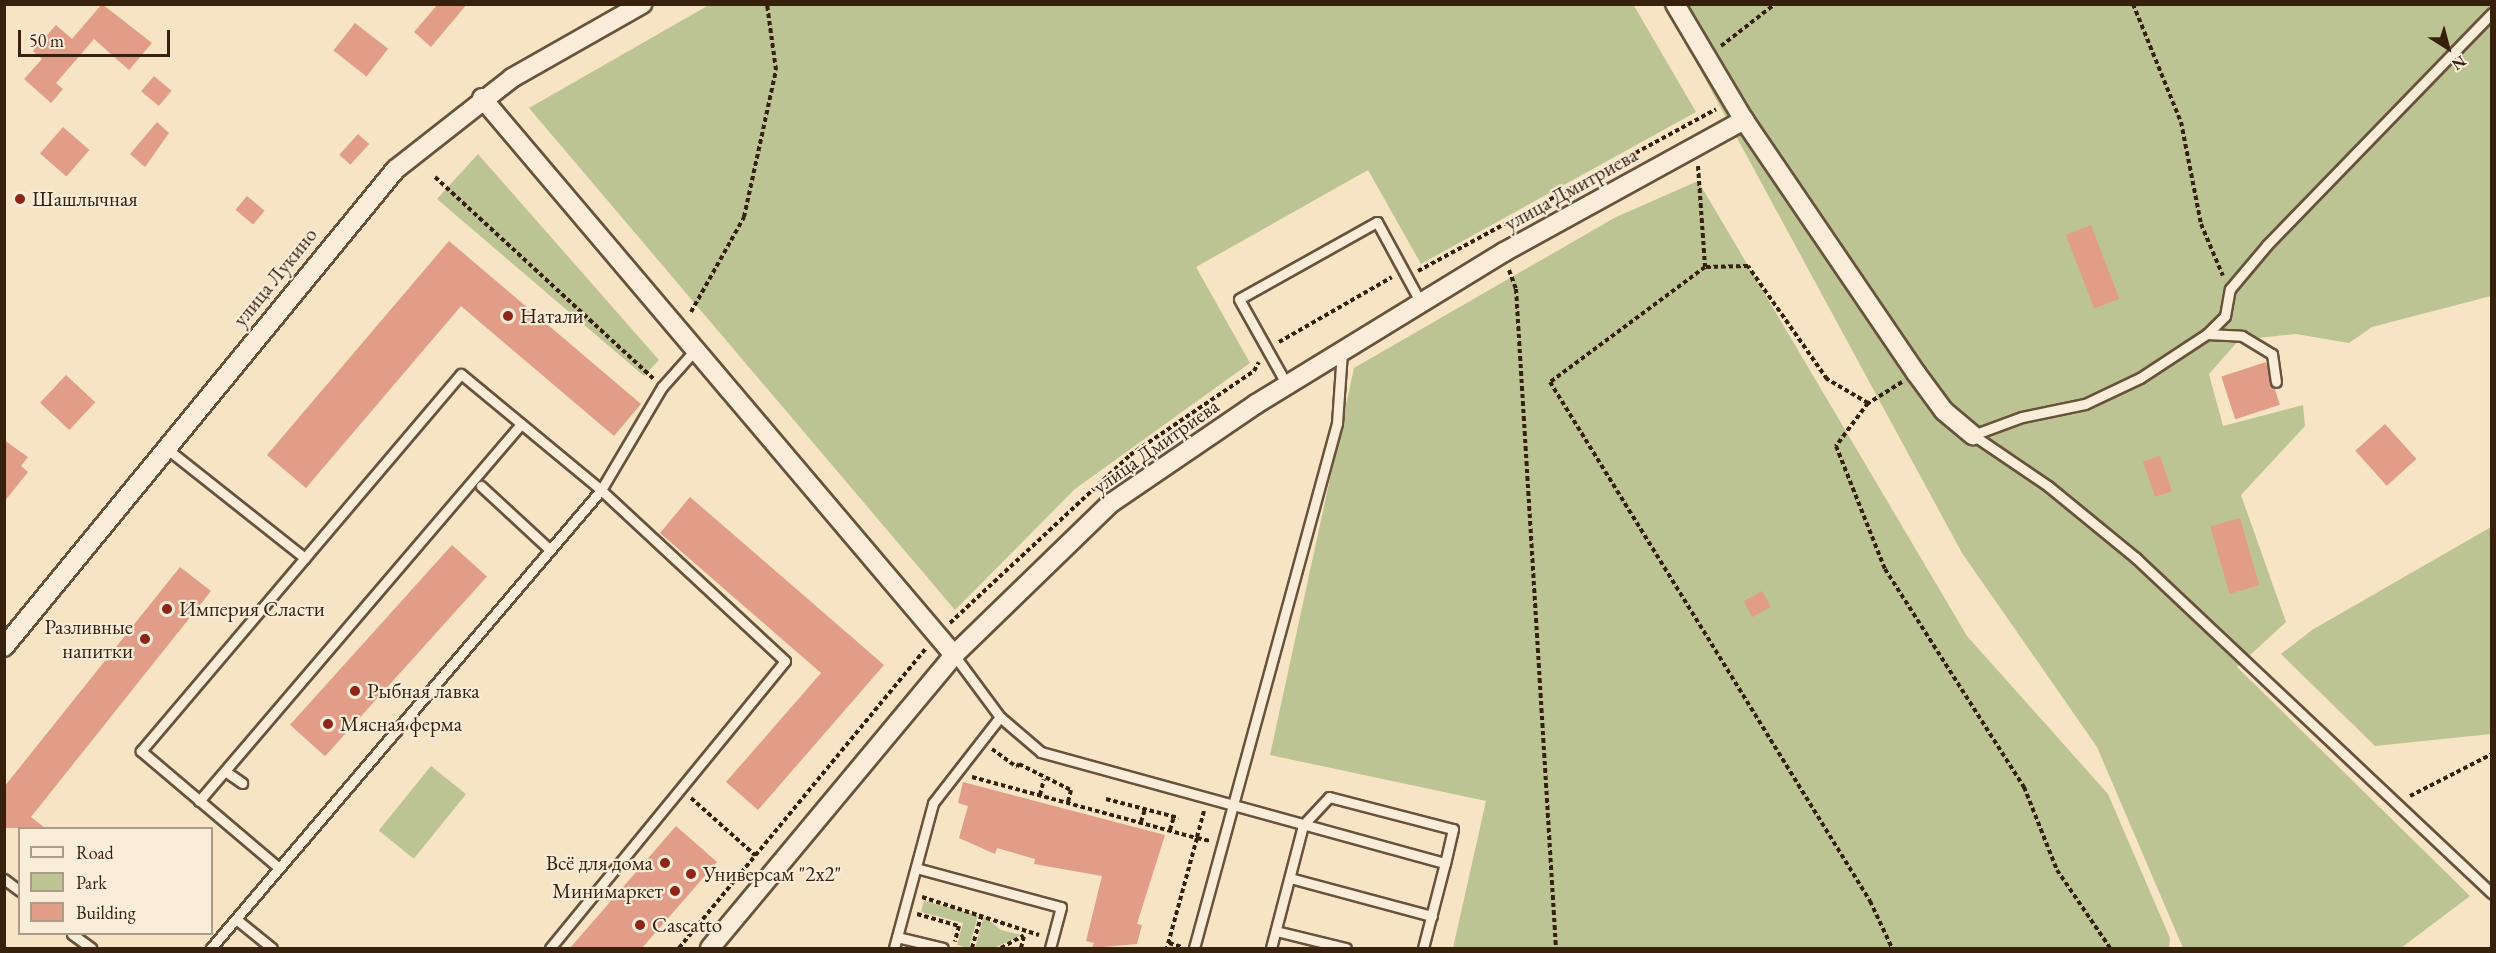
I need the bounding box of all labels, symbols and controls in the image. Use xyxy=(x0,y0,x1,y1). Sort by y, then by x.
scale bar xyxy=(21,18,172,56)
north arrow xyxy=(2418,18,2478,78)
text: 50 m xyxy=(29,29,64,52)
text: N xyxy=(2447,51,2470,75)
street label: улица Дмитриева xyxy=(1500,142,1642,236)
place label: Шашлычная xyxy=(32,186,138,212)
marker: Шашлычная xyxy=(13,192,27,206)
street label: улица Лукино xyxy=(228,223,322,331)
place label: Натали xyxy=(520,303,584,329)
marker: Натали xyxy=(501,309,515,323)
street label: улица Дмитриева xyxy=(1088,393,1224,499)
place label: Империя Сласти xyxy=(179,596,325,622)
marker: Империя Сласти xyxy=(160,602,174,616)
place label: Разливные напитки xyxy=(45,614,133,664)
marker: Разливные напитки xyxy=(138,632,152,646)
place label: Рыбная лавка xyxy=(367,678,480,704)
marker: Рыбная лавка xyxy=(348,684,362,698)
place label: Мясная ферма xyxy=(340,711,462,737)
marker: Мясная ферма xyxy=(321,717,335,731)
legend xyxy=(18,827,213,935)
text: Road xyxy=(76,841,114,864)
place label: Всё для дома xyxy=(546,850,653,876)
marker: Всё для дома xyxy=(658,856,672,870)
place label: Универсам "2x2" xyxy=(703,861,841,887)
marker: Универсам "2x2" xyxy=(684,867,698,881)
text: Park xyxy=(76,871,107,894)
place label: Минимаркет xyxy=(552,878,663,904)
marker: Минимаркет xyxy=(668,884,682,898)
text: Building xyxy=(76,901,136,924)
place label: Cascatto xyxy=(652,912,722,938)
marker: Cascatto xyxy=(633,918,647,932)

